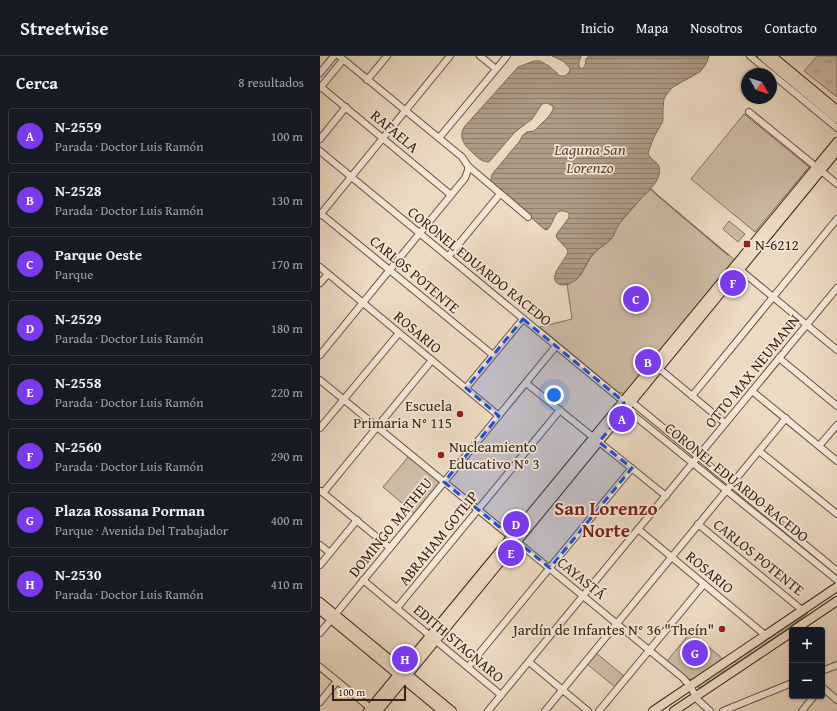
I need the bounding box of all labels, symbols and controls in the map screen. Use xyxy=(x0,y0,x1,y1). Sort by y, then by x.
text: Streetwise xyxy=(20,14,109,42)
text: Inicio xyxy=(581,18,614,38)
text: Mapa xyxy=(636,18,668,38)
text: Nosotros xyxy=(690,18,743,38)
text: Contacto xyxy=(765,18,817,38)
north arrow xyxy=(741,68,777,104)
text: Cerca xyxy=(16,70,58,95)
text: 8 resultados xyxy=(238,73,304,92)
street label: RAFAELA xyxy=(366,105,424,157)
text: N-2559 xyxy=(55,116,102,137)
text: A xyxy=(26,127,34,146)
text: 100 m xyxy=(271,127,303,146)
text: Parada · Doctor Luis Ramón xyxy=(55,137,203,156)
water label: Laguna San Lorenzo xyxy=(553,137,626,179)
text: N-2528 xyxy=(55,180,102,201)
text: B xyxy=(26,191,34,210)
text: 130 m xyxy=(271,191,303,210)
text: Parada · Doctor Luis Ramón xyxy=(55,201,203,220)
street label: CORONEL EDUARDO RACEDO xyxy=(404,201,556,331)
street label: CARLOS POTENTE xyxy=(366,230,465,318)
place label: N-6212 xyxy=(755,234,799,255)
marker: N-6212 xyxy=(742,239,752,249)
text: Parque Oeste xyxy=(55,244,142,265)
text: C xyxy=(26,255,34,274)
text: 170 m xyxy=(271,255,303,274)
text: Parque xyxy=(55,265,93,284)
pin: F xyxy=(720,268,746,298)
pin: C xyxy=(623,284,649,314)
street label: ROSARIO xyxy=(390,306,446,358)
text: N-2529 xyxy=(55,308,102,329)
street label: OTTO MAX NEUMANN xyxy=(700,310,805,432)
text: D xyxy=(26,319,34,338)
text: 180 m xyxy=(271,319,303,338)
text: Parada · Doctor Luis Ramón xyxy=(55,329,203,348)
pin: B xyxy=(635,347,661,377)
text: N-2558 xyxy=(55,372,102,393)
text: E xyxy=(27,383,33,402)
text: 220 m xyxy=(271,383,303,402)
your location xyxy=(544,385,564,405)
text: Parada · Doctor Luis Ramón xyxy=(55,393,203,412)
place label: Escuela Primaria N° 115 xyxy=(353,395,452,433)
pin: A xyxy=(609,404,635,434)
marker: Escuela Primaria N° 115 xyxy=(455,409,465,419)
street label: CORONEL EDUARDO RACEDO xyxy=(661,417,813,547)
text: N-2560 xyxy=(55,436,102,457)
place label: Nucleamiento Educativo N° 3 xyxy=(449,436,540,474)
text: F xyxy=(27,447,33,466)
text: 290 m xyxy=(271,447,303,466)
marker: Nucleamiento Educativo N° 3 xyxy=(436,450,446,460)
text: Parada · Doctor Luis Ramón xyxy=(55,457,203,476)
street label: DOMINGO MATHEU xyxy=(343,473,437,581)
street label: ABRAHAM GOTLIP xyxy=(393,486,483,590)
district label: San Lorenzo Norte xyxy=(554,494,658,544)
text: Plaza Rossana Porman xyxy=(55,500,205,521)
pin: D xyxy=(503,509,529,539)
text: G xyxy=(26,511,34,530)
text: 400 m xyxy=(271,511,303,530)
street label: CARLOS POTENTE xyxy=(709,514,809,600)
text: Parque · Avenida Del Trabajador xyxy=(55,521,228,540)
pin: E xyxy=(498,538,524,568)
street label: ROSARIO xyxy=(682,546,738,598)
street label: CAYASTÁ xyxy=(553,552,611,604)
text: N-2530 xyxy=(55,564,102,585)
text: H xyxy=(25,575,35,594)
text: 410 m xyxy=(271,575,303,594)
text: Parada · Doctor Luis Ramón xyxy=(55,585,203,604)
street label: EDITH STAGNARO xyxy=(409,599,509,687)
place label: Jardín de Infantes N° 36 "Theín" xyxy=(511,619,714,640)
marker: Jardín de Infantes N° 36 "Theín" xyxy=(717,624,727,634)
map controls xyxy=(789,627,825,699)
button: + xyxy=(789,627,825,663)
pin: G xyxy=(682,638,708,668)
pin: H xyxy=(392,644,418,674)
button: − xyxy=(789,663,825,699)
scale bar xyxy=(332,683,406,702)
text: 100 m xyxy=(338,684,365,700)

